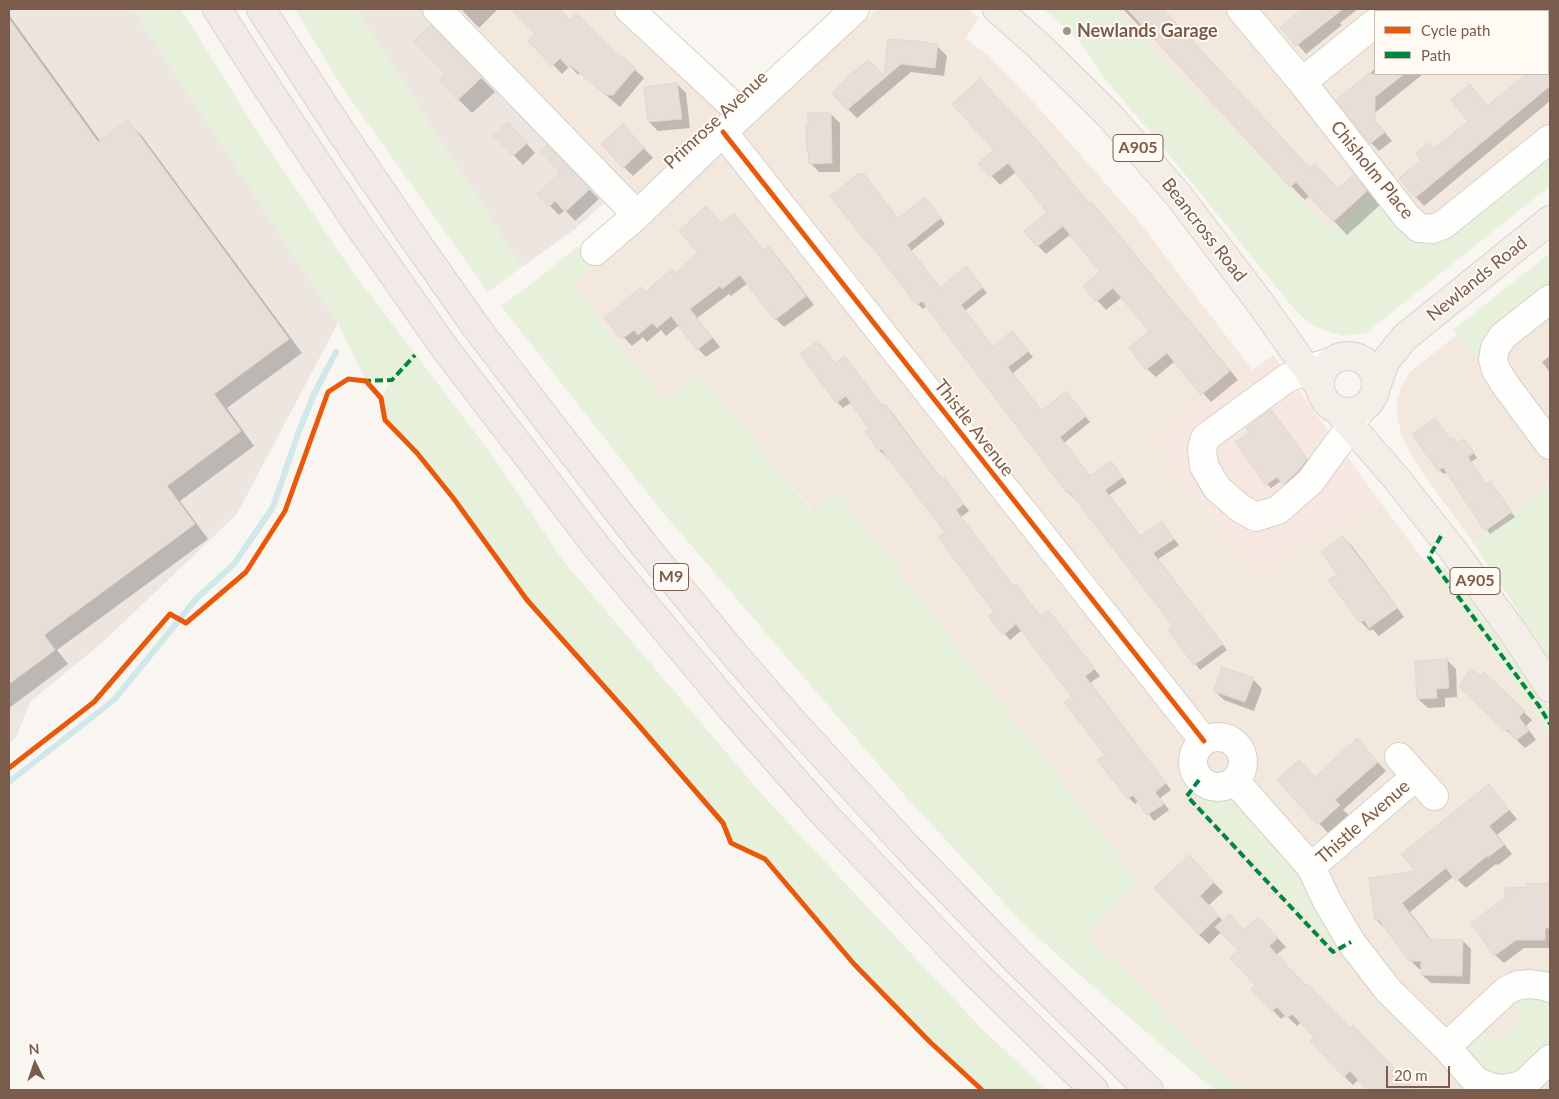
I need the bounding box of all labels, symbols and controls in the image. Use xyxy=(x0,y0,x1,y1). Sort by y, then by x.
legend xyxy=(1374,10,1549,75)
place label: Newlands Garage xyxy=(1077,20,1218,42)
text: Cycle path xyxy=(1421,21,1490,39)
marker: Newlands Garage xyxy=(1061,25,1073,37)
text: Path xyxy=(1421,46,1451,64)
street label: Primrose Avenue xyxy=(660,66,772,174)
street label: Chisholm Place xyxy=(1326,117,1418,223)
road number: A905 xyxy=(1113,134,1163,162)
street label: Beancross Road xyxy=(1157,174,1251,286)
street label: Newlands Road xyxy=(1423,232,1531,326)
street label: Thistle Avenue xyxy=(929,375,1019,481)
road number: M9 xyxy=(654,564,688,590)
road number: A905 xyxy=(1450,568,1500,594)
street label: Thistle Avenue xyxy=(1312,775,1414,869)
north arrow xyxy=(10,1039,60,1089)
text: N xyxy=(28,1040,40,1057)
scale bar xyxy=(1389,1056,1453,1088)
text: 20 m xyxy=(1394,1066,1428,1084)

